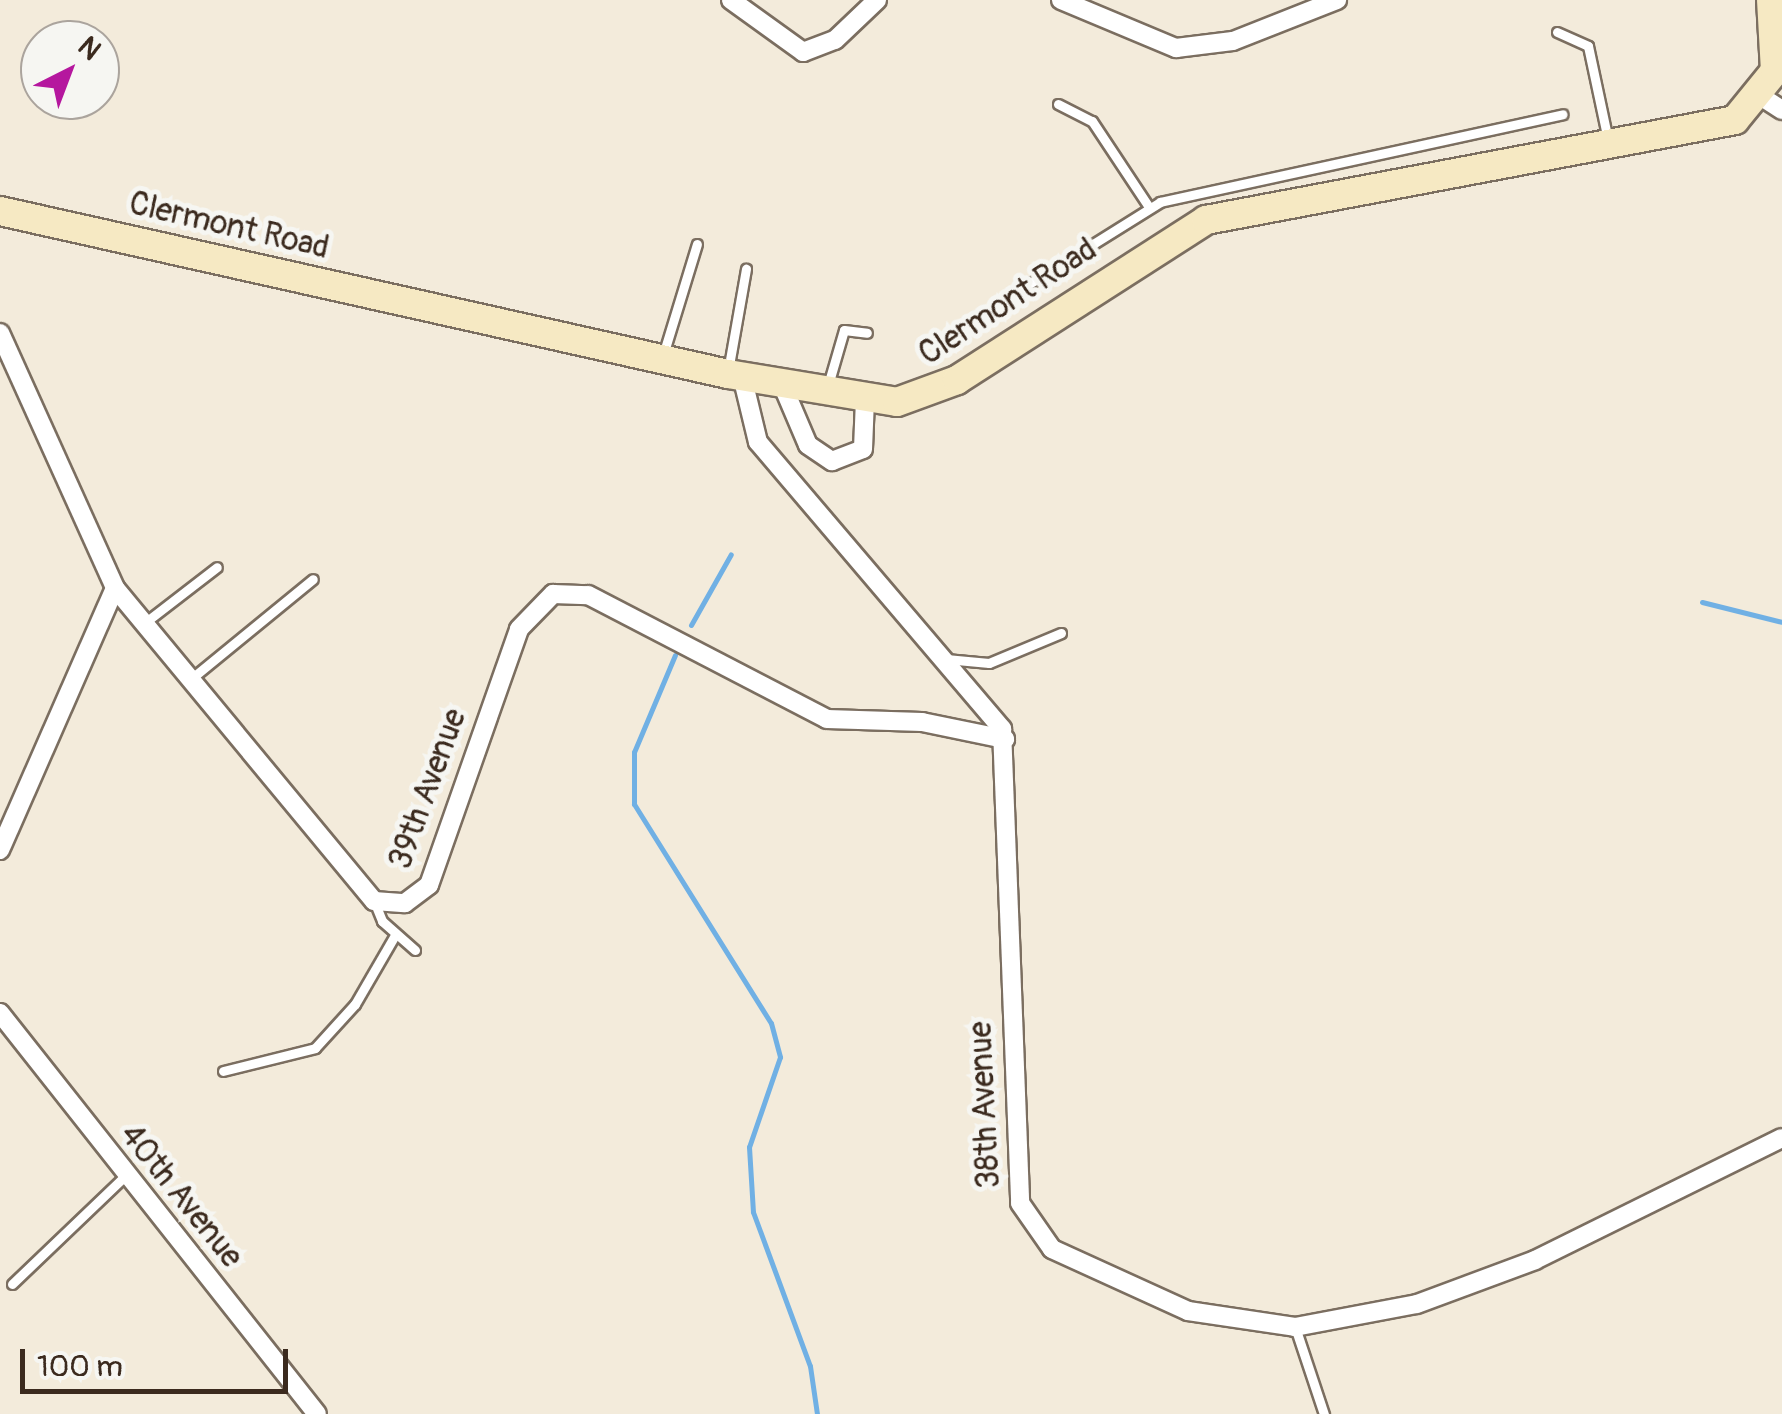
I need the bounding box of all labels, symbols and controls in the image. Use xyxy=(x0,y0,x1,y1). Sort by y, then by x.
north arrow xyxy=(20,20,120,120)
text: N xyxy=(70,29,108,68)
street label: Clermont Road xyxy=(125,184,333,268)
street label: Clermont Road xyxy=(912,230,1104,374)
street label: 39th Avenue xyxy=(381,704,475,874)
street label: 38th Avenue xyxy=(961,1021,1009,1189)
street label: 40th Avenue xyxy=(111,1116,251,1276)
scale bar xyxy=(25,1329,292,1391)
text: 100 m xyxy=(37,1348,123,1385)

